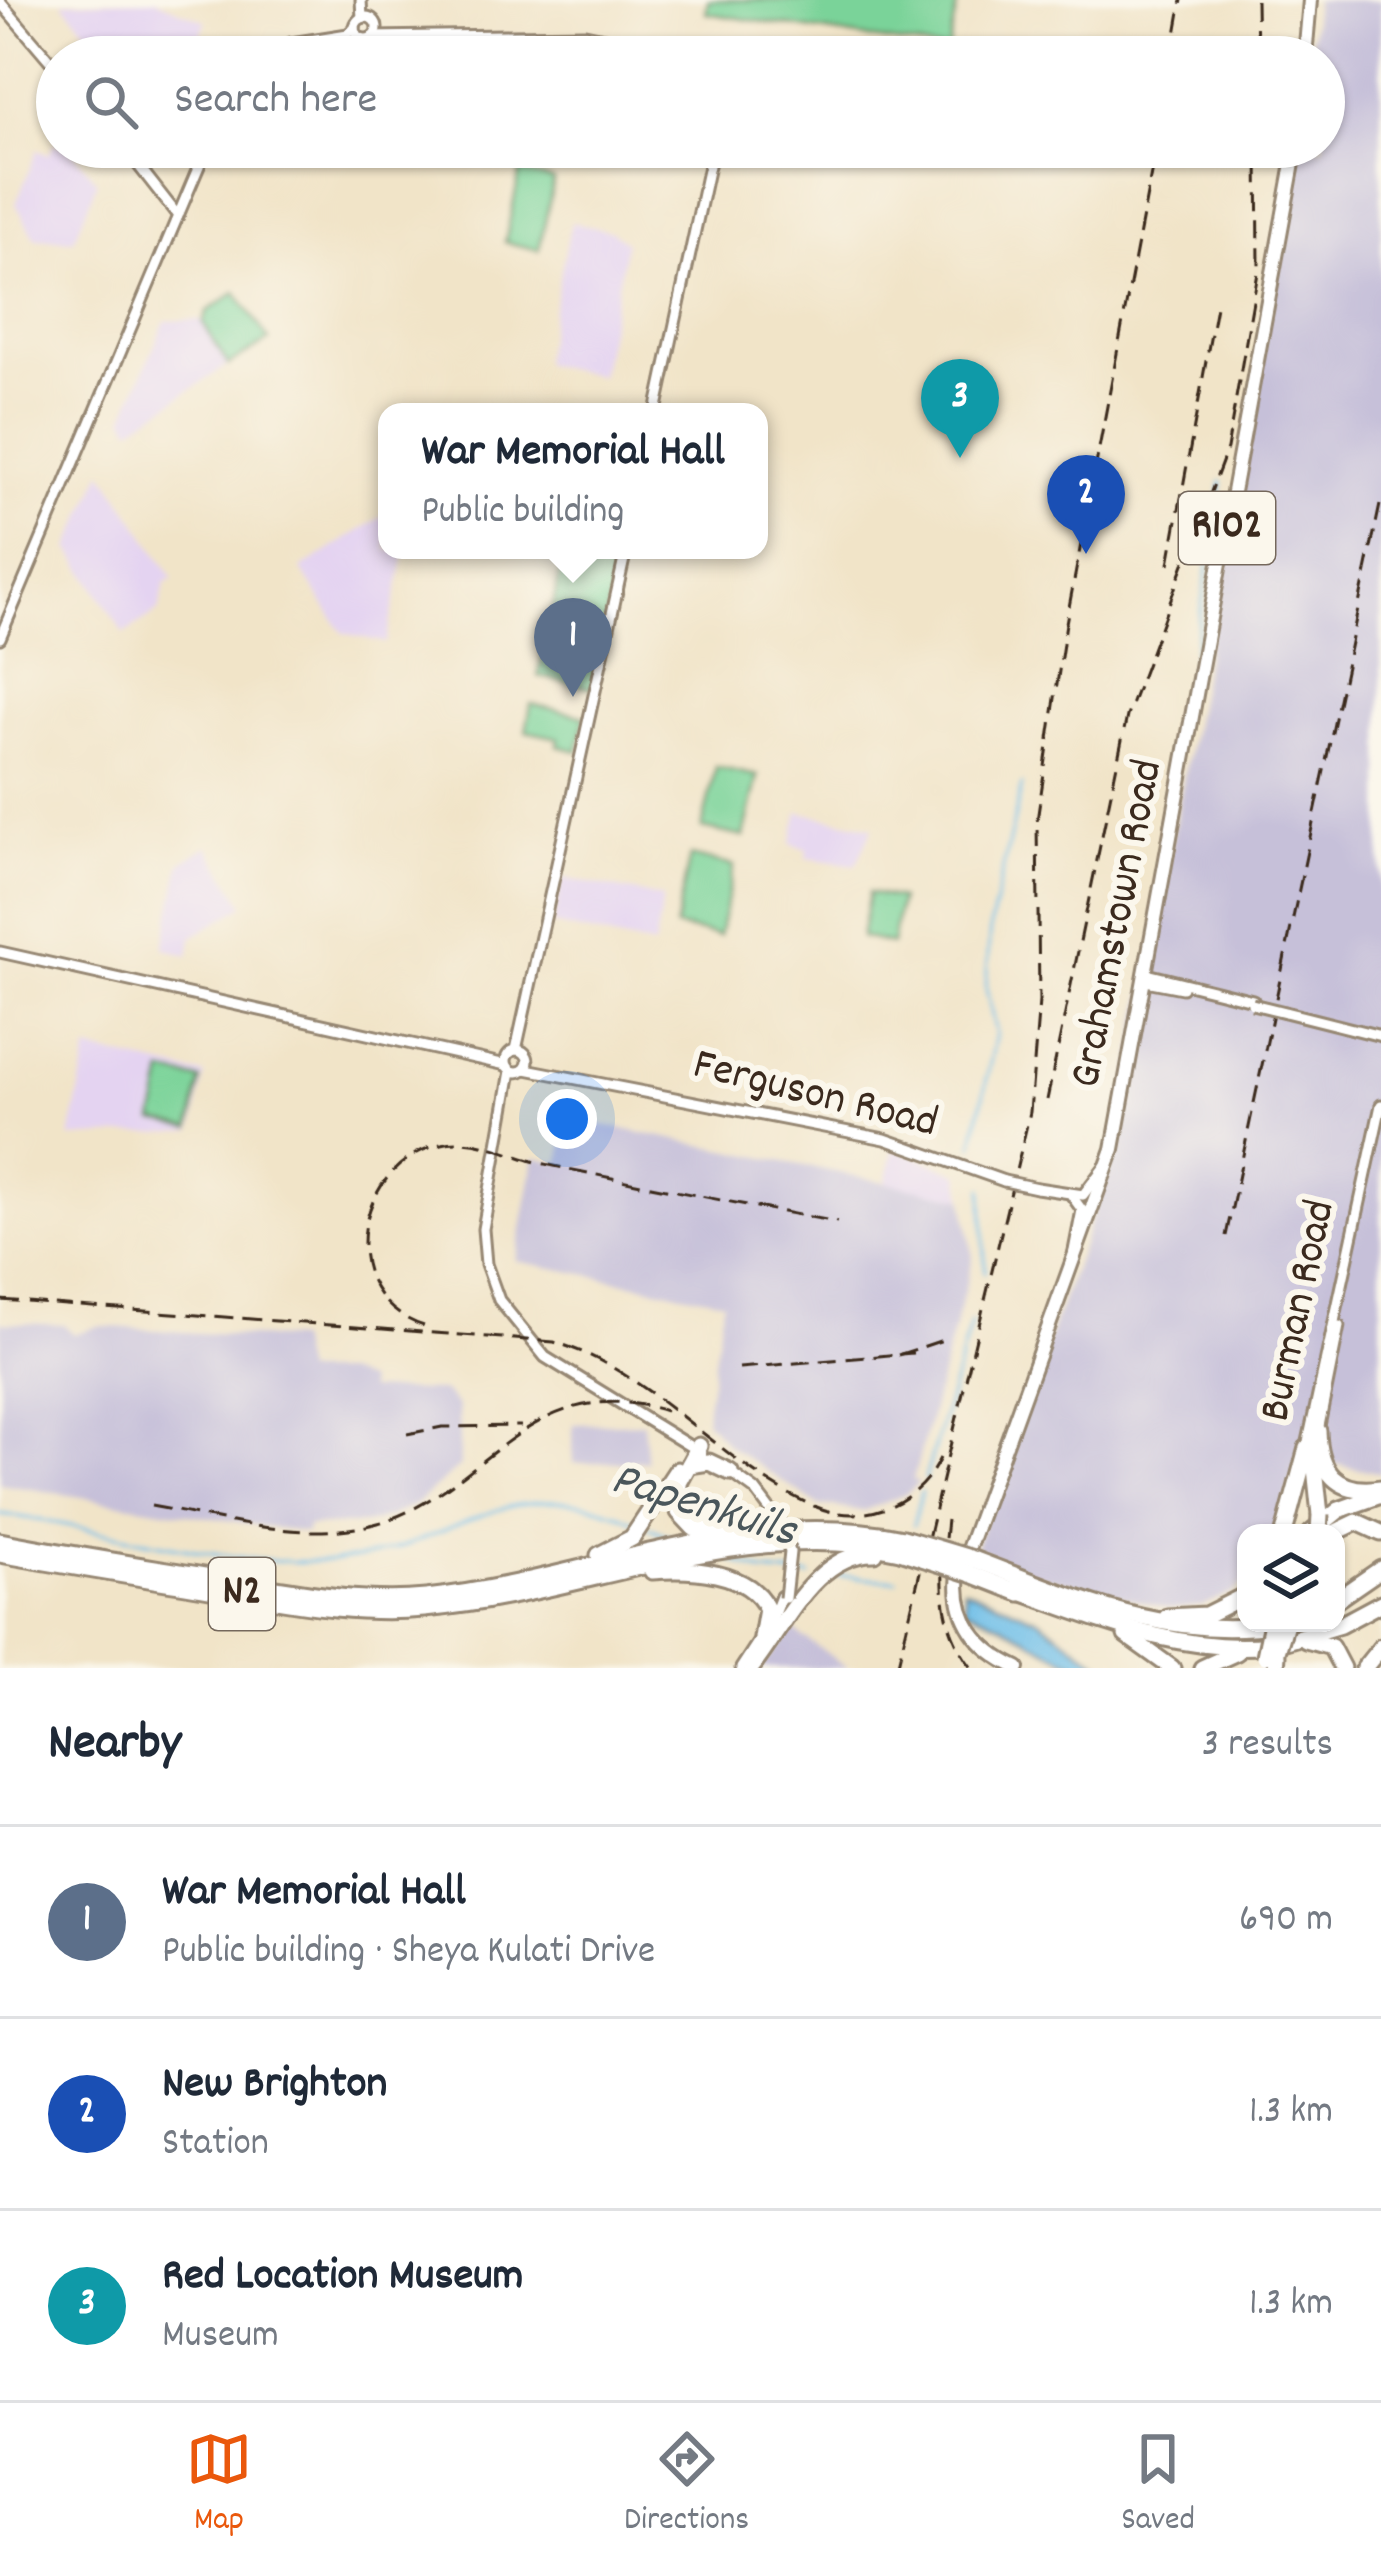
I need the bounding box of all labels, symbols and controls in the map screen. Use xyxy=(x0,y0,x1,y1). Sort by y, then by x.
search box xyxy=(36,36,1345,168)
icon: search xyxy=(78,69,144,135)
text: Search here xyxy=(174,70,377,134)
pin: 3 xyxy=(921,359,999,458)
popup xyxy=(378,403,768,559)
text: War Memorial Hall xyxy=(421,422,725,486)
pin: 2 xyxy=(1047,455,1125,554)
text: Public building xyxy=(421,486,624,541)
road number: R102 xyxy=(1179,492,1275,564)
pin: 1 xyxy=(534,598,612,697)
street label: Grahamstown Road xyxy=(1056,754,1182,1094)
street label: Ferguson Road xyxy=(686,1035,944,1157)
your location xyxy=(537,1089,597,1149)
street label: Burman Road xyxy=(1245,1194,1355,1428)
water label: Papenkuils xyxy=(602,1447,806,1569)
map controls xyxy=(1237,1524,1345,1632)
button: layers xyxy=(1237,1524,1345,1632)
road number: N2 xyxy=(209,1558,275,1630)
text: Nearby xyxy=(48,1710,181,1782)
text: 3 results xyxy=(1202,1719,1333,1774)
text: War Memorial Hall xyxy=(162,1862,466,1926)
text: 1 xyxy=(83,1894,91,1949)
text: 690 m xyxy=(1239,1894,1333,1949)
text: Public building · Sheya Kulati Drive xyxy=(162,1926,655,1981)
text: New Brighton xyxy=(162,2054,387,2118)
text: 2 xyxy=(78,2086,96,2141)
text: 1.3 km xyxy=(1249,2086,1333,2141)
text: Station xyxy=(162,2118,269,2173)
text: Red Location Museum xyxy=(162,2246,524,2310)
text: 3 xyxy=(78,2278,96,2333)
text: 1.3 km xyxy=(1249,2278,1333,2333)
text: Museum xyxy=(162,2310,279,2365)
tab: Map xyxy=(186,2426,252,2545)
tab: Directions xyxy=(624,2426,749,2545)
tab: Saved xyxy=(1121,2426,1195,2545)

